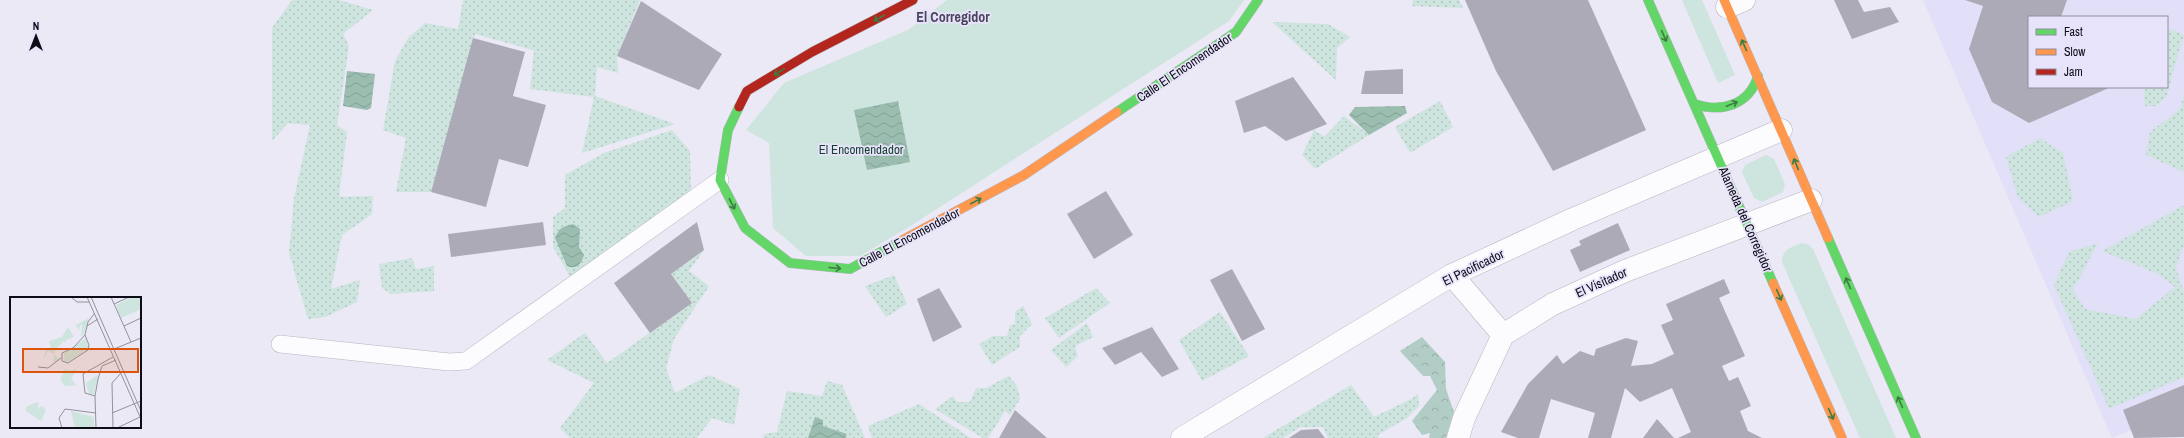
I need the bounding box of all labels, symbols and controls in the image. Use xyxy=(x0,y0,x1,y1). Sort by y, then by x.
district label: El Corregidor xyxy=(916,8,990,26)
one-way arrow xyxy=(873,15,885,22)
north arrow xyxy=(16,16,56,56)
legend xyxy=(2028,16,2168,88)
text: N xyxy=(33,19,39,33)
text: Fast xyxy=(2064,24,2083,40)
street label: Calle El Encomendador xyxy=(1133,29,1236,106)
one-way arrow xyxy=(1661,29,1669,41)
one-way arrow xyxy=(1740,39,1747,51)
text: Slow xyxy=(2064,44,2086,60)
text: Jam xyxy=(2064,64,2083,80)
one-way arrow xyxy=(773,69,785,77)
one-way arrow xyxy=(1726,100,1738,108)
park label: El Encomendador xyxy=(819,141,904,158)
one-way arrow xyxy=(1792,158,1799,170)
street label: Alameda del Corregidor xyxy=(1714,163,1777,275)
one-way arrow xyxy=(970,197,982,204)
one-way arrow xyxy=(729,198,736,210)
street label: Calle El Encomendador xyxy=(856,203,963,271)
street label: El Pacificador xyxy=(1440,245,1507,290)
street label: El Visitador xyxy=(1573,263,1630,301)
one-way arrow xyxy=(828,264,841,271)
one-way arrow xyxy=(1844,278,1851,290)
one-way arrow xyxy=(1776,289,1784,301)
inset map xyxy=(10,297,141,428)
one-way arrow xyxy=(1896,397,1903,409)
one-way arrow xyxy=(1828,408,1835,420)

